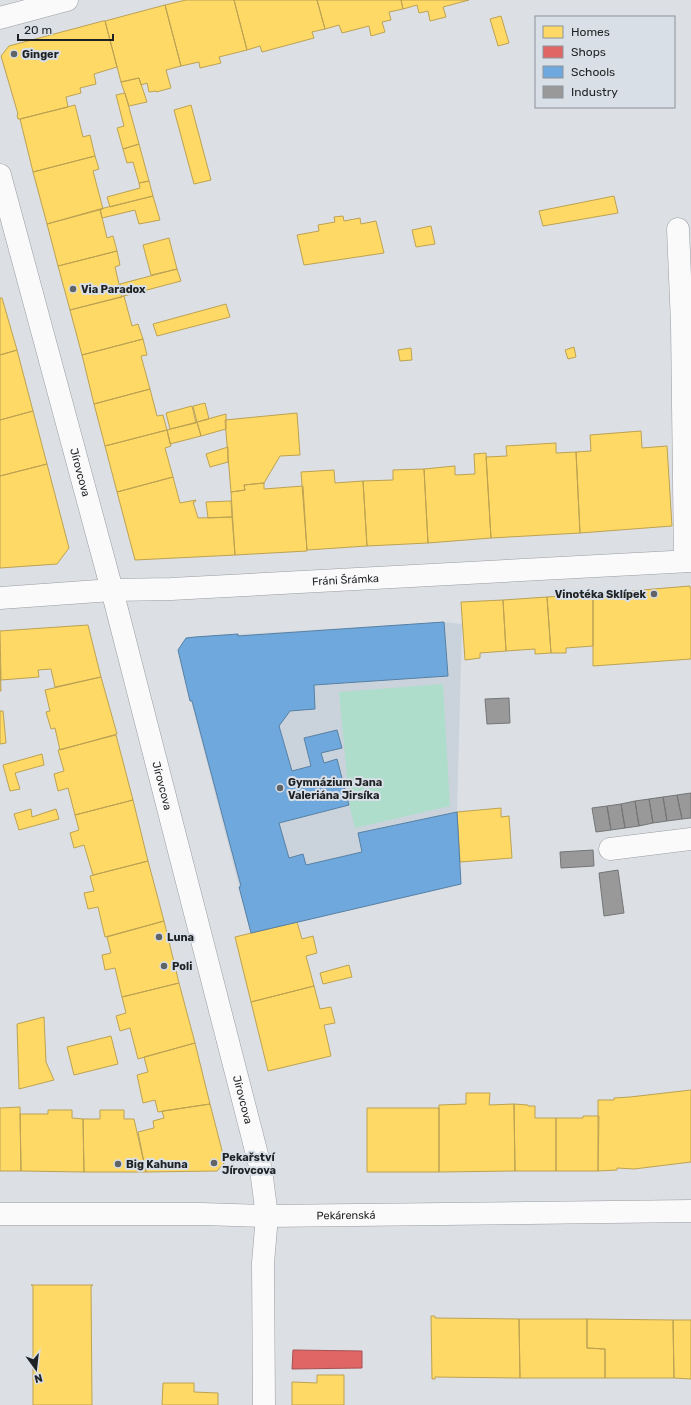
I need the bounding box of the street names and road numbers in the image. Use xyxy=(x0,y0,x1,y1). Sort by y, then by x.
street label: Jírovcova xyxy=(67,447,93,498)
street label: Fráni Šrámka xyxy=(312,571,379,588)
street label: Jírovcova xyxy=(150,760,175,812)
street label: Jírovcova xyxy=(230,1074,255,1125)
street label: Pekárenská xyxy=(316,1208,376,1222)

